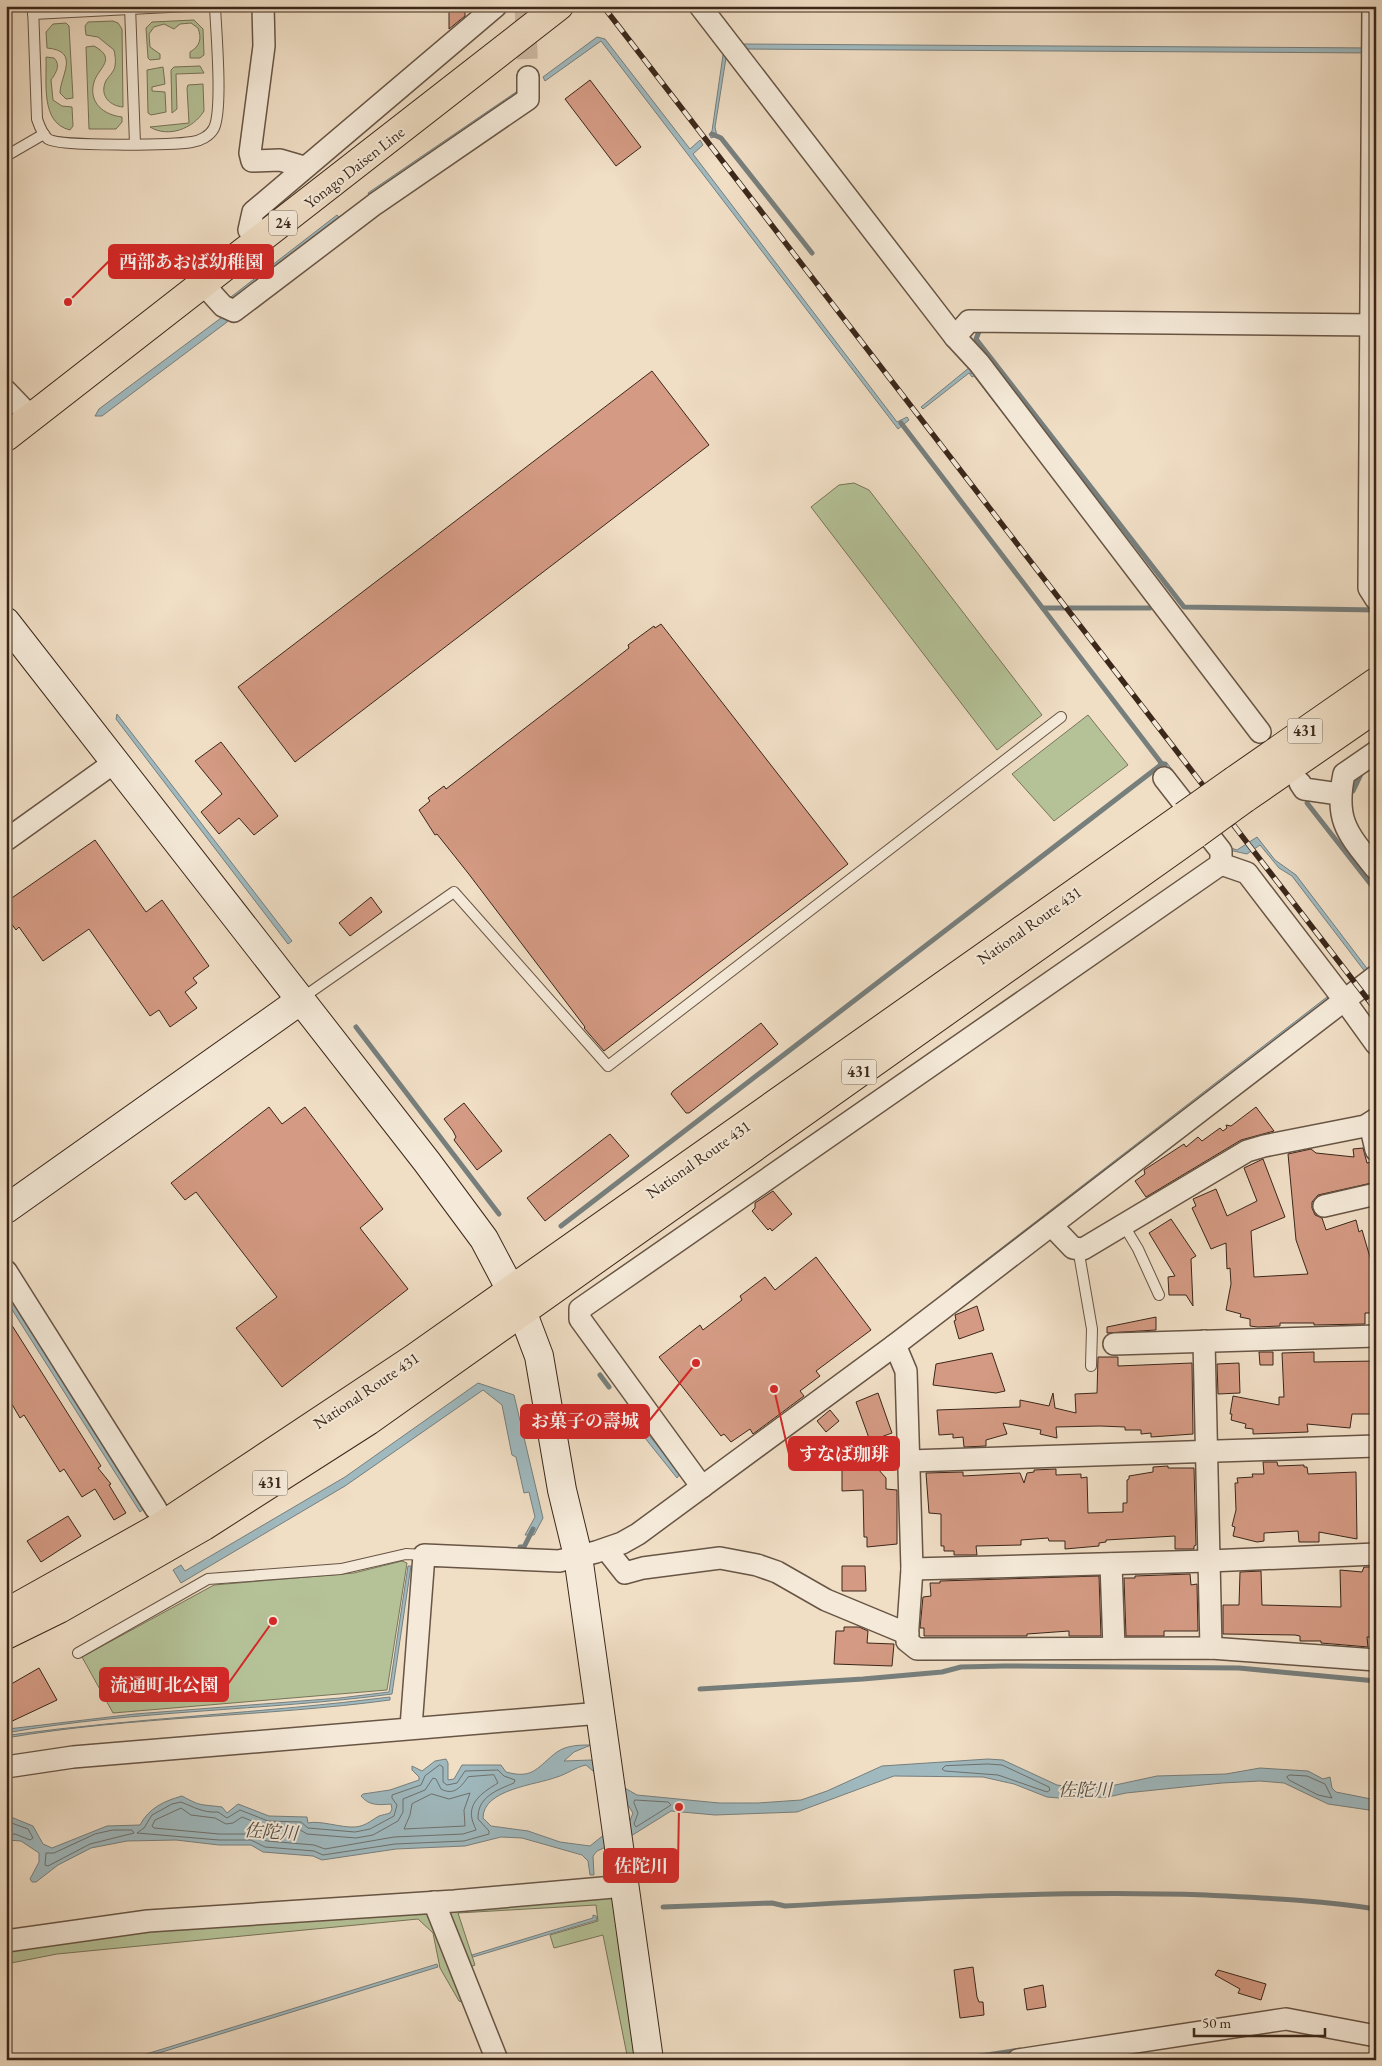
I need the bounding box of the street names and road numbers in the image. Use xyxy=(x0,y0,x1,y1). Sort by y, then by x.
street label: Yonago Daisen Line xyxy=(300,122,409,213)
road number: 24 xyxy=(269,210,297,236)
road number: 431 xyxy=(1288,718,1322,744)
street label: National Route 431 xyxy=(973,882,1086,969)
road number: 431 xyxy=(842,1060,876,1084)
street label: National Route 431 xyxy=(642,1116,755,1203)
street label: National Route 431 xyxy=(309,1347,423,1434)
road number: 431 xyxy=(252,1470,288,1496)

